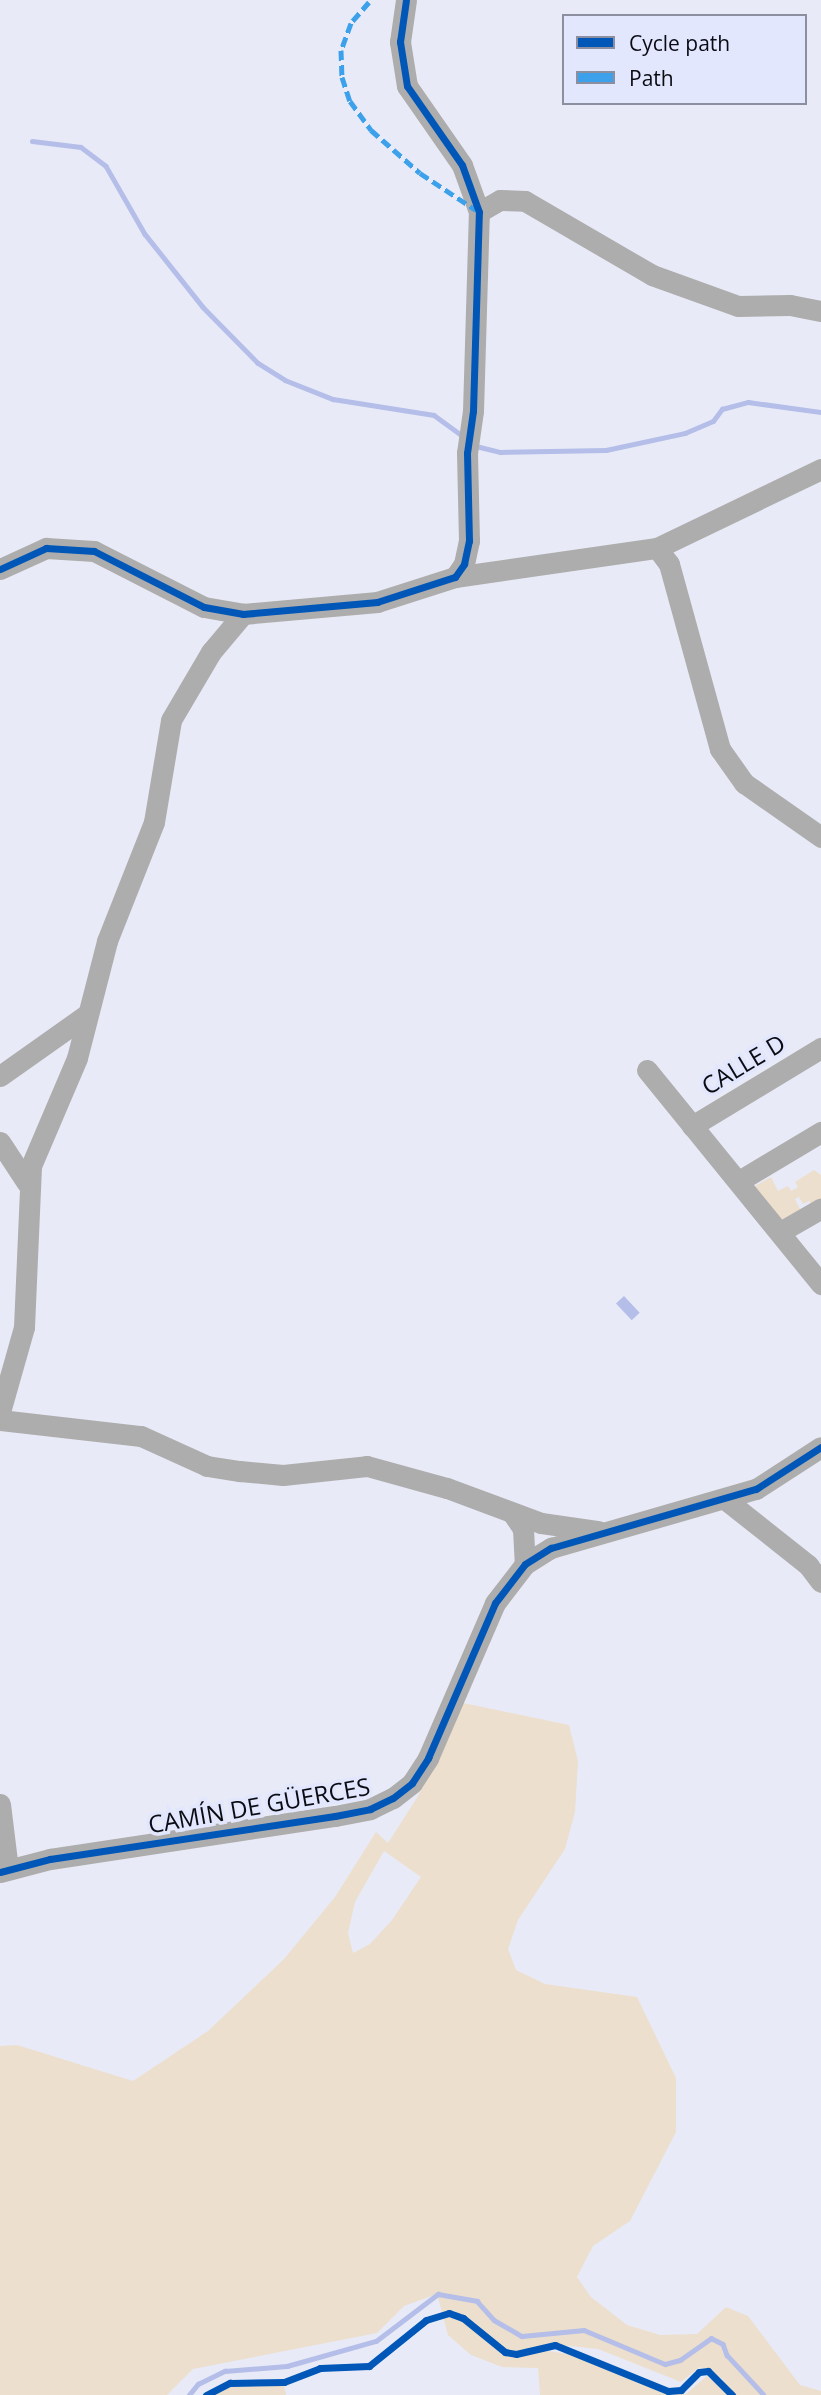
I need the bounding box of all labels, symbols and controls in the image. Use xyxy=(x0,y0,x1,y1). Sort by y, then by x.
legend xyxy=(562,14,807,105)
text: Cycle path xyxy=(629,29,730,57)
text: Path xyxy=(629,64,674,92)
street label: CALLE D xyxy=(696,1028,790,1100)
street label: CAMÍN DE GÜERCES xyxy=(146,1771,372,1839)

